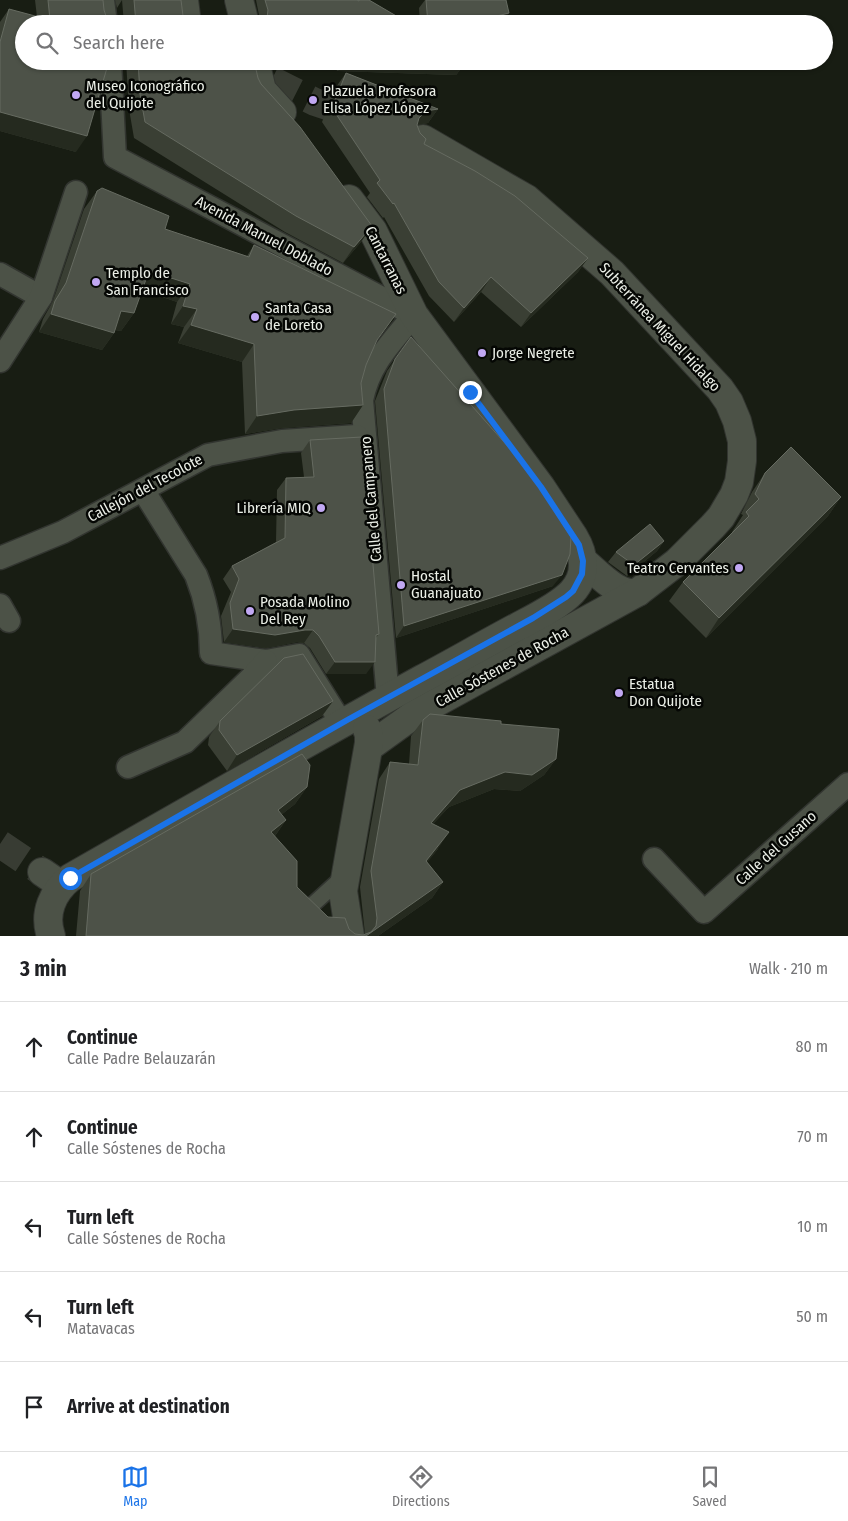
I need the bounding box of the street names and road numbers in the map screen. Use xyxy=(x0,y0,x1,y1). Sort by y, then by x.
street label: Avenida Manuel Doblado xyxy=(192,192,336,280)
street label: Cantarranas xyxy=(361,223,411,297)
street label: Subterránea Miguel Hidalgo xyxy=(596,259,724,395)
street label: Calle del Campanero xyxy=(357,435,385,563)
street label: Callejón del Tecolote xyxy=(85,450,205,526)
street label: Calle Sóstenes de Rocha xyxy=(432,623,572,711)
street label: Calle del Gusano xyxy=(732,807,820,889)

